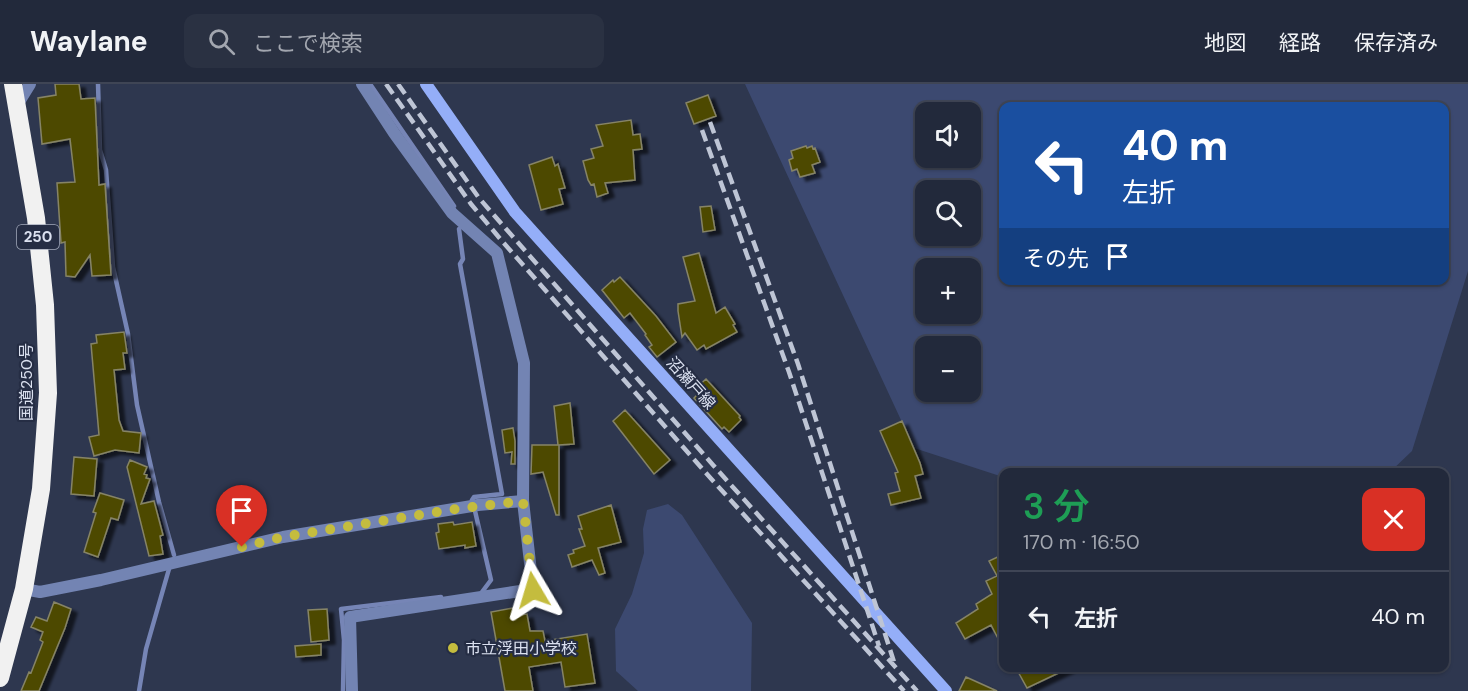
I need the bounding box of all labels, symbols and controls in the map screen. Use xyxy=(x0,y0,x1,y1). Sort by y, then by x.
search box xyxy=(184,14,604,68)
text: Waylane xyxy=(30,23,148,60)
icon: search xyxy=(205,25,238,58)
text: ここで検索 xyxy=(253,29,363,58)
text: 地図 xyxy=(1204,29,1246,57)
text: 経路 xyxy=(1279,29,1321,57)
text: 保存済み xyxy=(1354,29,1438,57)
map controls xyxy=(915,102,981,402)
button: sound xyxy=(915,102,981,168)
text: 40 m xyxy=(1122,118,1228,173)
icon: left xyxy=(1023,126,1101,204)
text: 左折 xyxy=(1122,175,1176,210)
button: search xyxy=(915,180,981,246)
road number: 250 xyxy=(17,225,59,249)
icon: arrive xyxy=(1101,240,1134,273)
text: その先 xyxy=(1023,244,1089,273)
button: + xyxy=(915,258,981,324)
button: − xyxy=(915,336,981,402)
street label: 国道250号 xyxy=(16,343,37,421)
street label: 沼瀬戸線 xyxy=(662,352,720,414)
text: 3 分 xyxy=(1023,483,1089,530)
pin xyxy=(216,485,267,547)
button: close xyxy=(1362,488,1425,551)
icon: arrive xyxy=(225,494,258,527)
text: 170 m · 16:50 xyxy=(1023,529,1140,555)
position arrow xyxy=(501,558,565,622)
icon: left xyxy=(1023,600,1056,633)
text: 40 m xyxy=(1371,602,1425,631)
text: 左折 xyxy=(1074,604,1118,633)
place label: 市立浮田小学校 xyxy=(465,638,577,659)
marker: 市立浮田小学校 xyxy=(446,641,460,655)

